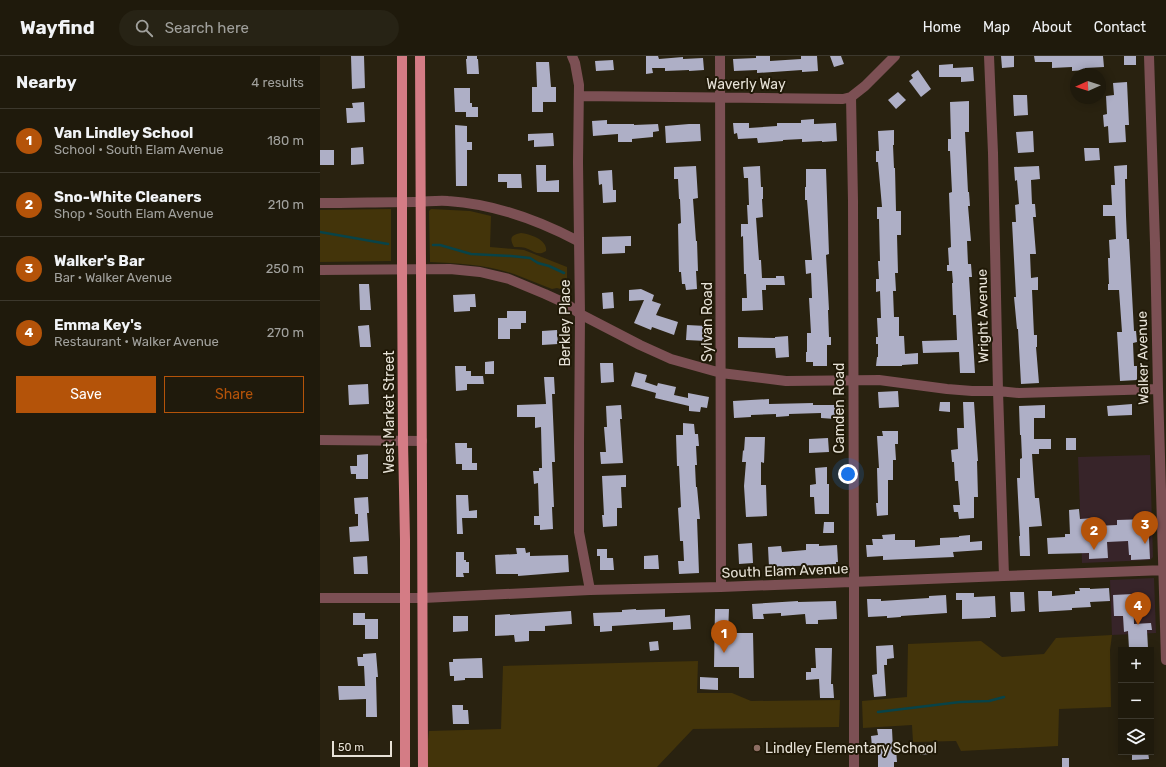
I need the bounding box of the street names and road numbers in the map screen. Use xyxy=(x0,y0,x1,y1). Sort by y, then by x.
street label: Waverly Way xyxy=(706,76,786,93)
street label: Wright Avenue xyxy=(974,269,992,363)
street label: Berkley Place xyxy=(557,279,574,367)
street label: Sylvan Road xyxy=(699,282,716,362)
street label: Walker Avenue xyxy=(1134,311,1152,405)
street label: West Market Street xyxy=(381,350,398,474)
street label: Camden Road xyxy=(831,363,848,453)
street label: South Elam Avenue xyxy=(721,560,849,582)

